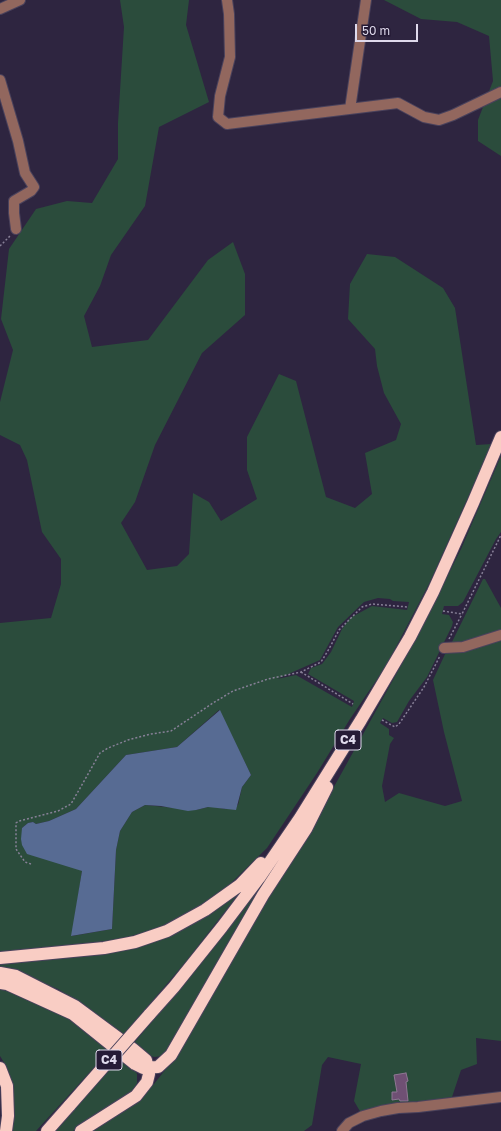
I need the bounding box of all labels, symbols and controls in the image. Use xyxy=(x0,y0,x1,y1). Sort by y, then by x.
scale bar xyxy=(357,16,420,42)
text: 50 m xyxy=(362,23,390,38)
road number: C4 xyxy=(335,730,361,750)
road number: C4 xyxy=(96,1050,122,1070)

